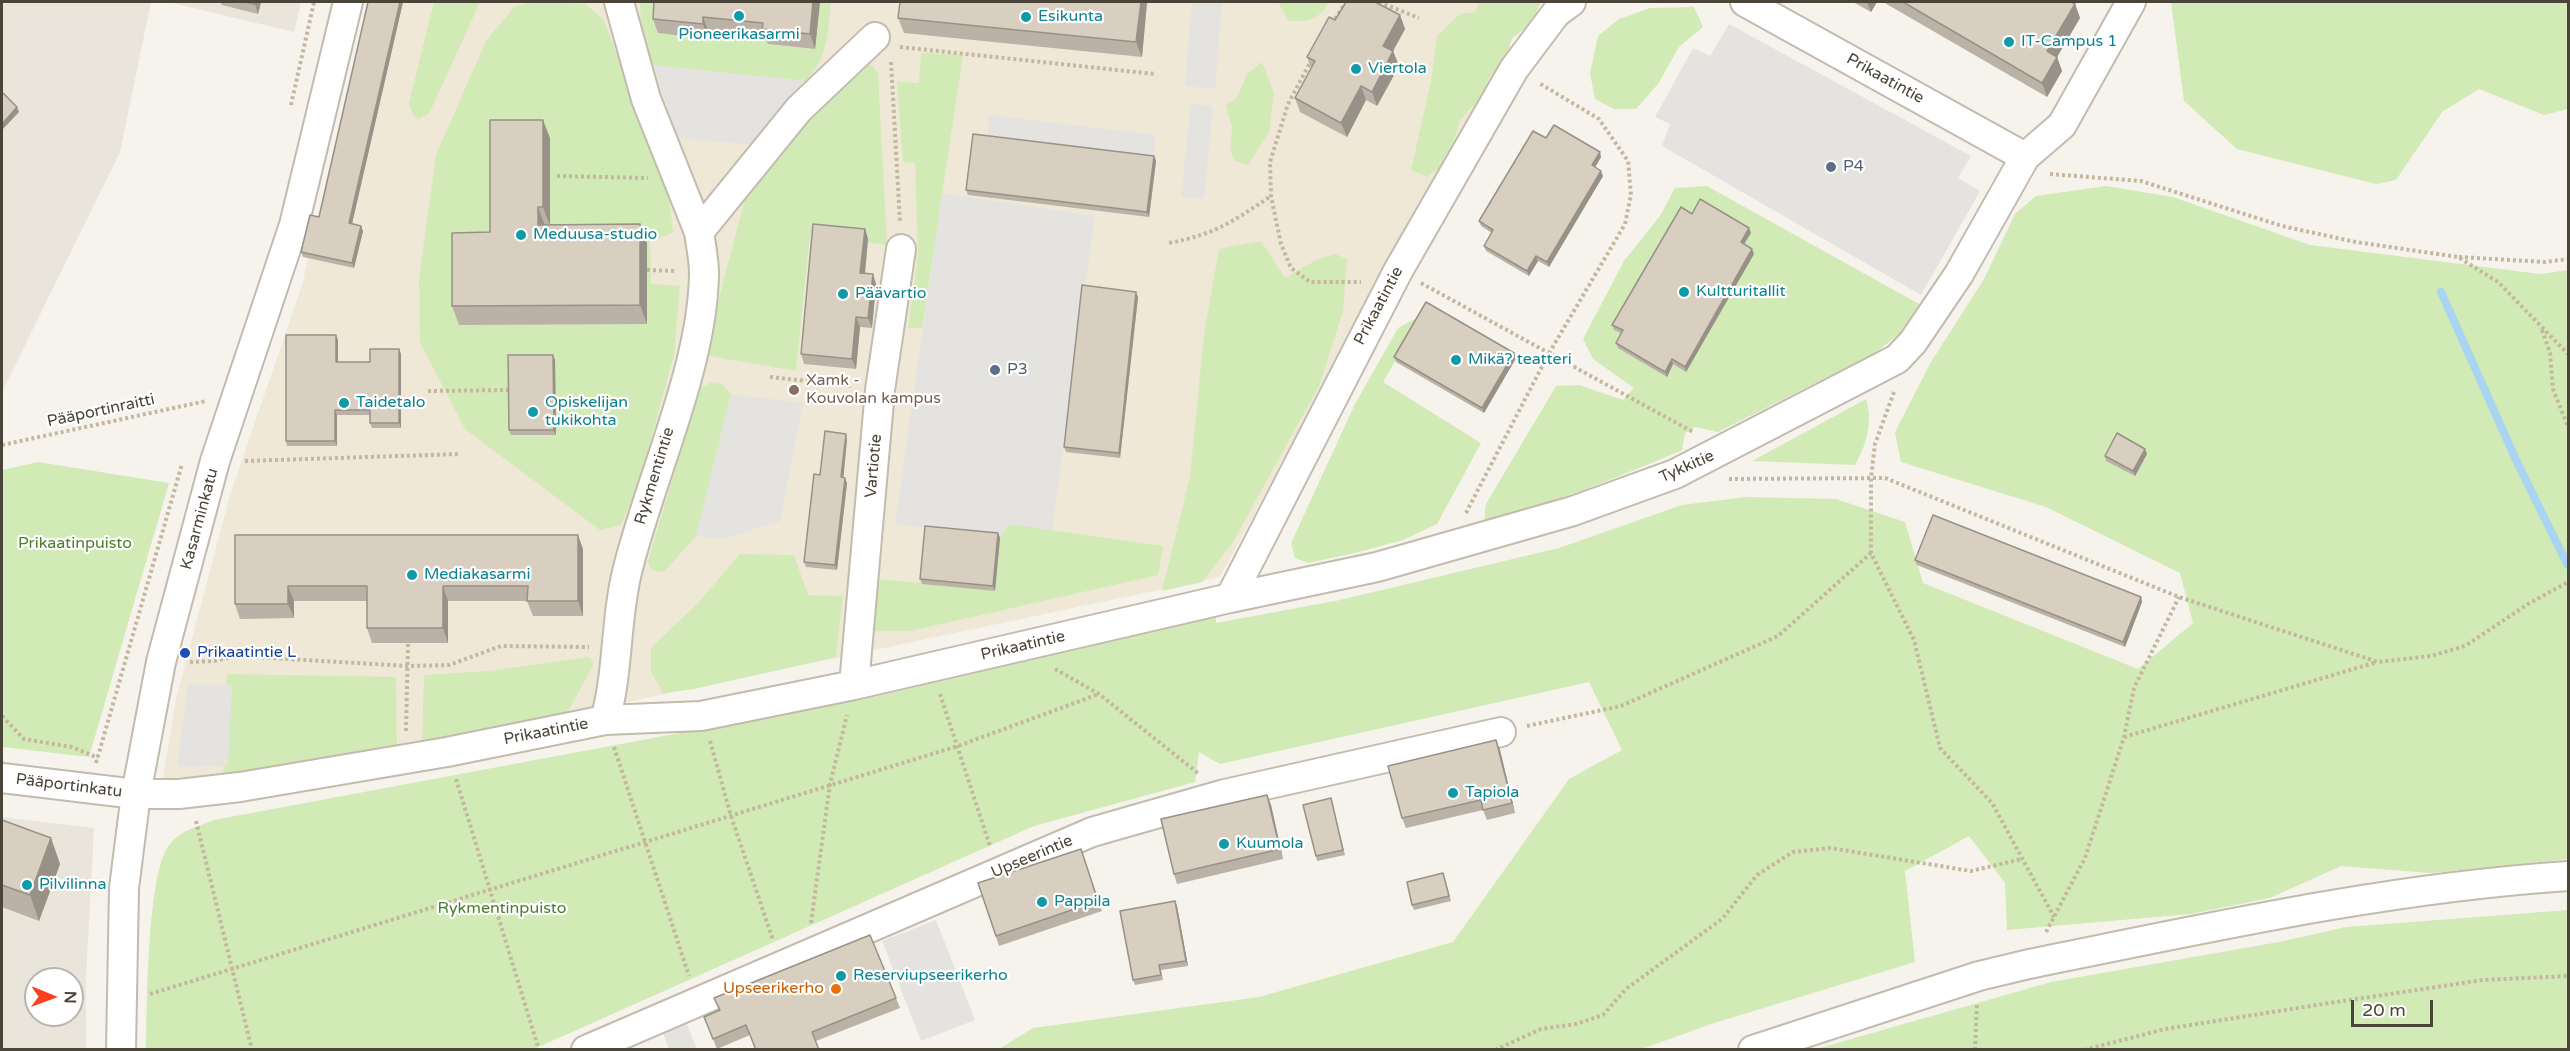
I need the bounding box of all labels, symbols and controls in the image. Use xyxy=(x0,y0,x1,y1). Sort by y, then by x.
place label: Esikunta xyxy=(1038,7,1103,27)
marker: Pioneerikasarmi xyxy=(732,9,746,23)
marker: Esikunta xyxy=(1019,10,1033,24)
place label: Pioneerikasarmi xyxy=(678,25,800,45)
place label: IT-Campus 1 xyxy=(2021,32,2117,52)
marker: IT-Campus 1 xyxy=(2002,35,2016,49)
street label: Prikaatintie xyxy=(1843,50,1927,108)
place label: Viertola xyxy=(1368,59,1427,79)
marker: Viertola xyxy=(1349,62,1363,76)
place label: P4 xyxy=(1843,157,1864,177)
marker: P4 xyxy=(1824,160,1838,174)
place label: Meduusa-studio xyxy=(533,225,657,245)
marker: Meduusa-studio xyxy=(514,228,528,242)
street label: Prikaatintie xyxy=(1350,264,1408,348)
place label: Kultturitallit xyxy=(1696,282,1786,302)
place label: Päävartio xyxy=(855,284,927,304)
marker: Kultturitallit xyxy=(1677,285,1691,299)
marker: Päävartio xyxy=(836,287,850,301)
place label: Mikä? teatteri xyxy=(1468,350,1572,370)
marker: Mikä? teatteri xyxy=(1449,353,1463,367)
place label: P3 xyxy=(1007,360,1028,380)
marker: P3 xyxy=(988,363,1002,377)
place label: Xamk - Kouvolan kampus xyxy=(806,371,941,409)
marker: Xamk - Kouvolan kampus xyxy=(787,383,801,397)
street label: Pääportinraitti xyxy=(45,390,157,432)
place label: Taidetalo xyxy=(356,393,425,413)
place label: Opiskelijan tukikohta xyxy=(545,393,628,431)
marker: Taidetalo xyxy=(337,396,351,410)
marker: Opiskelijan tukikohta xyxy=(526,405,540,419)
street label: Rykmentintie xyxy=(631,425,679,527)
street label: Vartiotie xyxy=(862,433,886,499)
street label: Tykkitie xyxy=(1657,446,1717,488)
street label: Kasarminkatu xyxy=(177,466,223,572)
park label: Prikaatinpuisto xyxy=(18,534,132,554)
place label: Mediakasarmi xyxy=(424,565,530,585)
marker: Mediakasarmi xyxy=(405,568,419,582)
street label: Prikaatintie xyxy=(979,627,1067,665)
place label: Prikaatintie L xyxy=(197,643,296,663)
marker: Prikaatintie L xyxy=(178,646,192,660)
street label: Prikaatintie xyxy=(502,714,590,750)
street label: Pääportinkatu xyxy=(15,770,123,802)
place label: Tapiola xyxy=(1465,783,1519,803)
marker: Tapiola xyxy=(1446,786,1460,800)
street label: Upseerintie xyxy=(988,831,1076,883)
place label: Kuumola xyxy=(1236,834,1304,854)
marker: Kuumola xyxy=(1217,837,1231,851)
place label: Pilvilinna xyxy=(39,875,107,895)
marker: Pilvilinna xyxy=(20,878,34,892)
place label: Pappila xyxy=(1054,892,1110,912)
marker: Pappila xyxy=(1035,895,1049,909)
park label: Rykmentinpuisto xyxy=(437,899,567,919)
place label: Reserviupseerikerho xyxy=(853,966,1008,986)
north arrow xyxy=(24,967,84,1027)
marker: Reserviupseerikerho xyxy=(834,969,848,983)
place label: Upseerikerho xyxy=(723,979,824,999)
marker: Upseerikerho xyxy=(829,982,843,996)
scale bar xyxy=(2354,988,2436,1026)
text: N xyxy=(60,991,80,1004)
text: 20 m xyxy=(2362,999,2406,1021)

